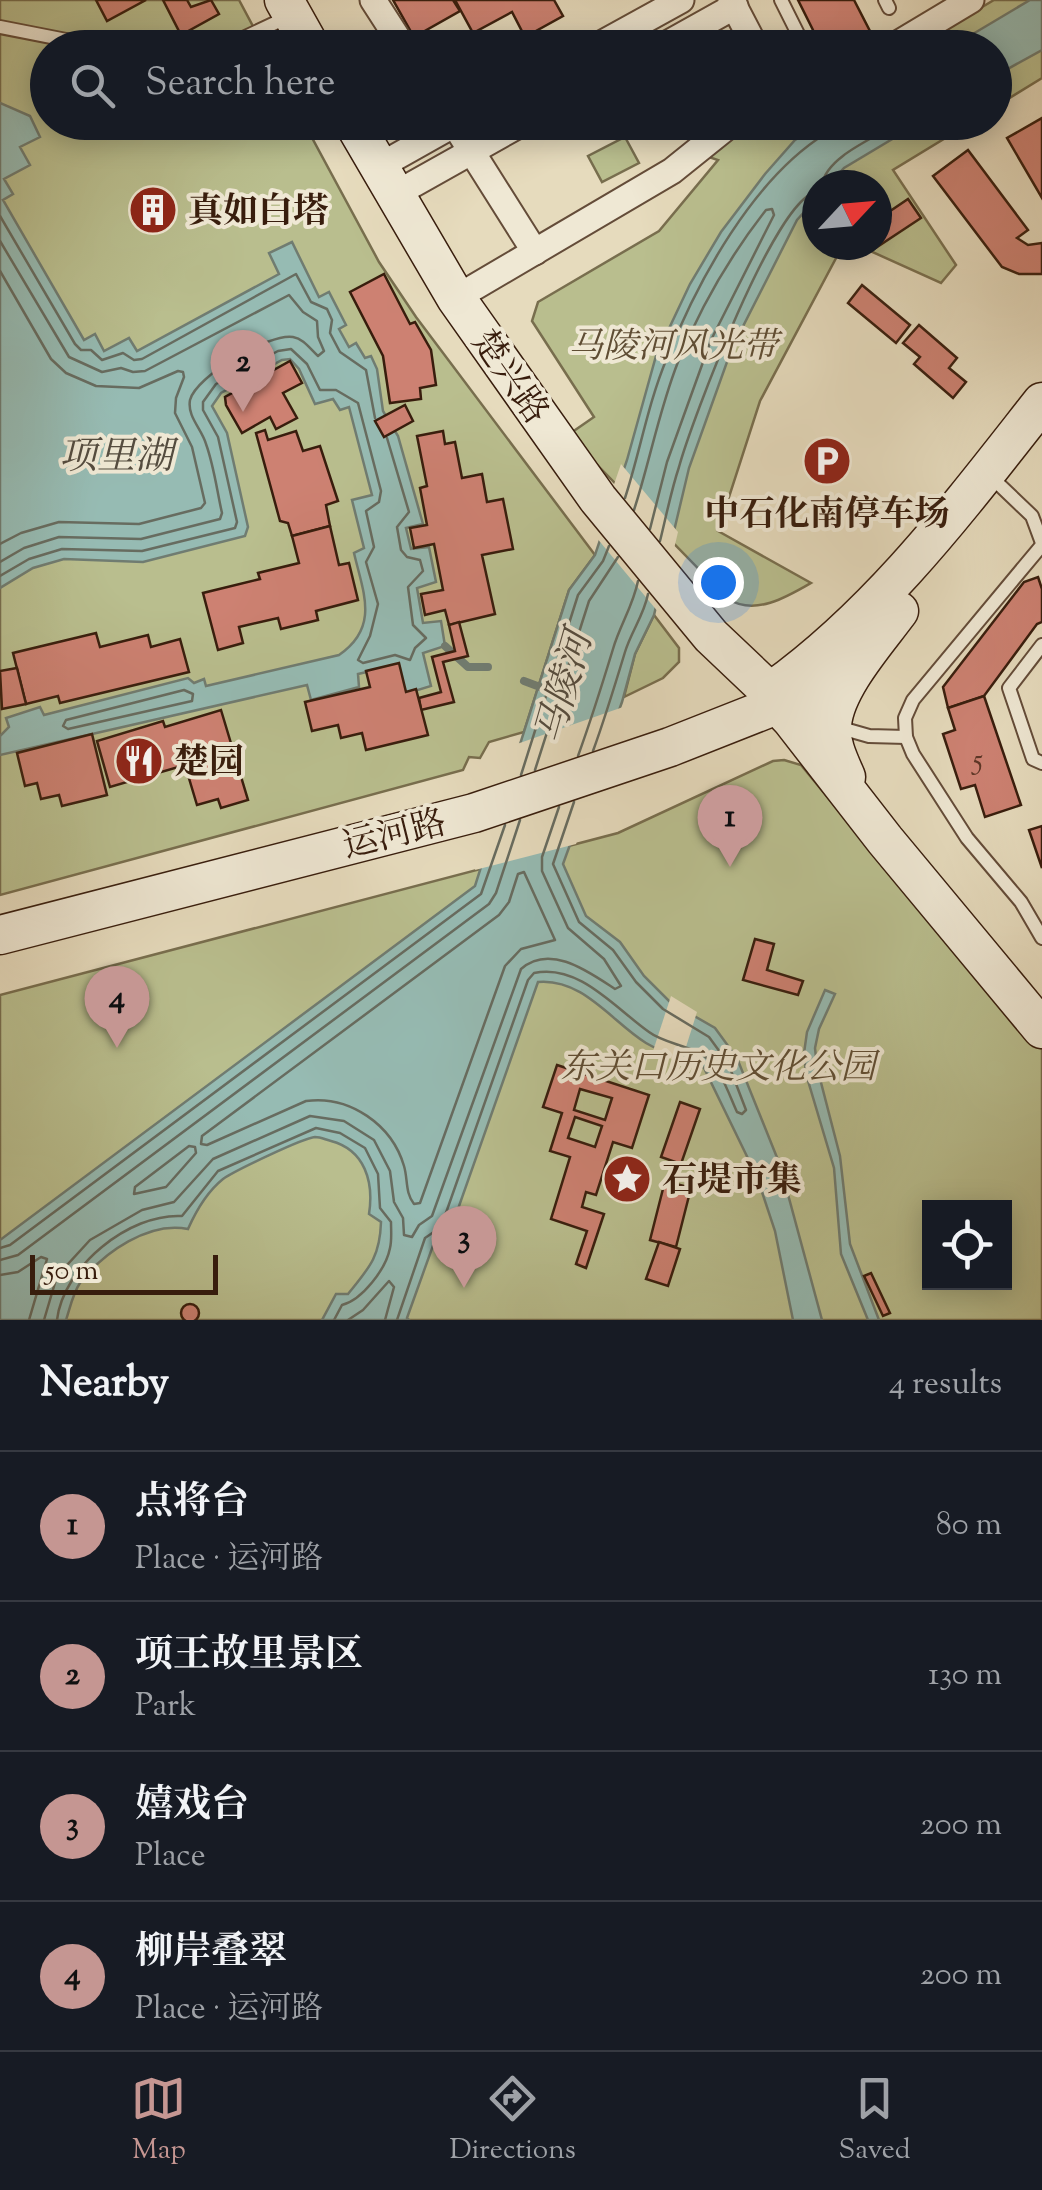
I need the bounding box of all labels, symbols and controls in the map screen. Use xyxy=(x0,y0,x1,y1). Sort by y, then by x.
search box xyxy=(30,30,1012,140)
icon: search xyxy=(65,58,120,113)
text: Search here xyxy=(145,58,336,112)
north arrow xyxy=(802,170,892,260)
building icon: 真如白塔 xyxy=(127,184,179,236)
place label: 真如白塔 xyxy=(188,188,329,239)
street label: 楚兴路 xyxy=(457,320,559,436)
park label: 马陵河风光带 xyxy=(568,323,783,374)
pin: 2 xyxy=(210,330,276,412)
water label: 项里湖 xyxy=(59,432,179,486)
parking icon: 中石化南停车场 xyxy=(801,435,853,487)
place label: 中石化南停车场 xyxy=(704,491,950,542)
your location xyxy=(693,557,744,608)
water label: 马陵河 xyxy=(525,620,610,750)
restaurant icon: 楚园 xyxy=(113,735,165,787)
place label: 楚园 xyxy=(174,739,244,790)
house number: 5 xyxy=(971,740,983,783)
pin: 1 xyxy=(698,784,762,867)
street label: 运河路 xyxy=(338,799,452,874)
pin: 4 xyxy=(84,966,150,1048)
park label: 东关口历史文化公园 xyxy=(560,1044,880,1095)
place icon: 石堤市集 xyxy=(601,1153,653,1205)
place label: 石堤市集 xyxy=(662,1157,802,1208)
map controls xyxy=(922,1200,1012,1290)
button: locate xyxy=(922,1200,1012,1290)
pin: 3 xyxy=(432,1206,496,1288)
scale bar xyxy=(30,1250,218,1294)
text: 50 m xyxy=(45,1252,99,1292)
text: Nearby xyxy=(40,1355,169,1415)
text: 4 results xyxy=(889,1362,1002,1408)
text: 点将台 xyxy=(135,1477,249,1531)
text: 1 xyxy=(67,1503,78,1549)
text: 80 m xyxy=(936,1503,1002,1549)
text: Place · 运河路 xyxy=(135,1537,323,1583)
text: 项王故里景区 xyxy=(135,1630,363,1684)
text: 2 xyxy=(65,1653,80,1699)
text: 130 m xyxy=(928,1653,1002,1699)
text: Park xyxy=(135,1684,196,1730)
text: 嬉戏台 xyxy=(135,1780,249,1834)
text: 3 xyxy=(66,1803,79,1849)
text: 200 m xyxy=(920,1803,1002,1849)
text: Place xyxy=(135,1834,206,1880)
text: 柳岸叠翠 xyxy=(135,1927,287,1981)
text: 4 xyxy=(64,1953,81,1999)
text: 200 m xyxy=(920,1953,1002,1999)
text: Place · 运河路 xyxy=(135,1987,323,2033)
tab: Map xyxy=(131,2071,186,2171)
tab: Directions xyxy=(449,2071,576,2171)
tab: Saved xyxy=(839,2071,911,2171)

